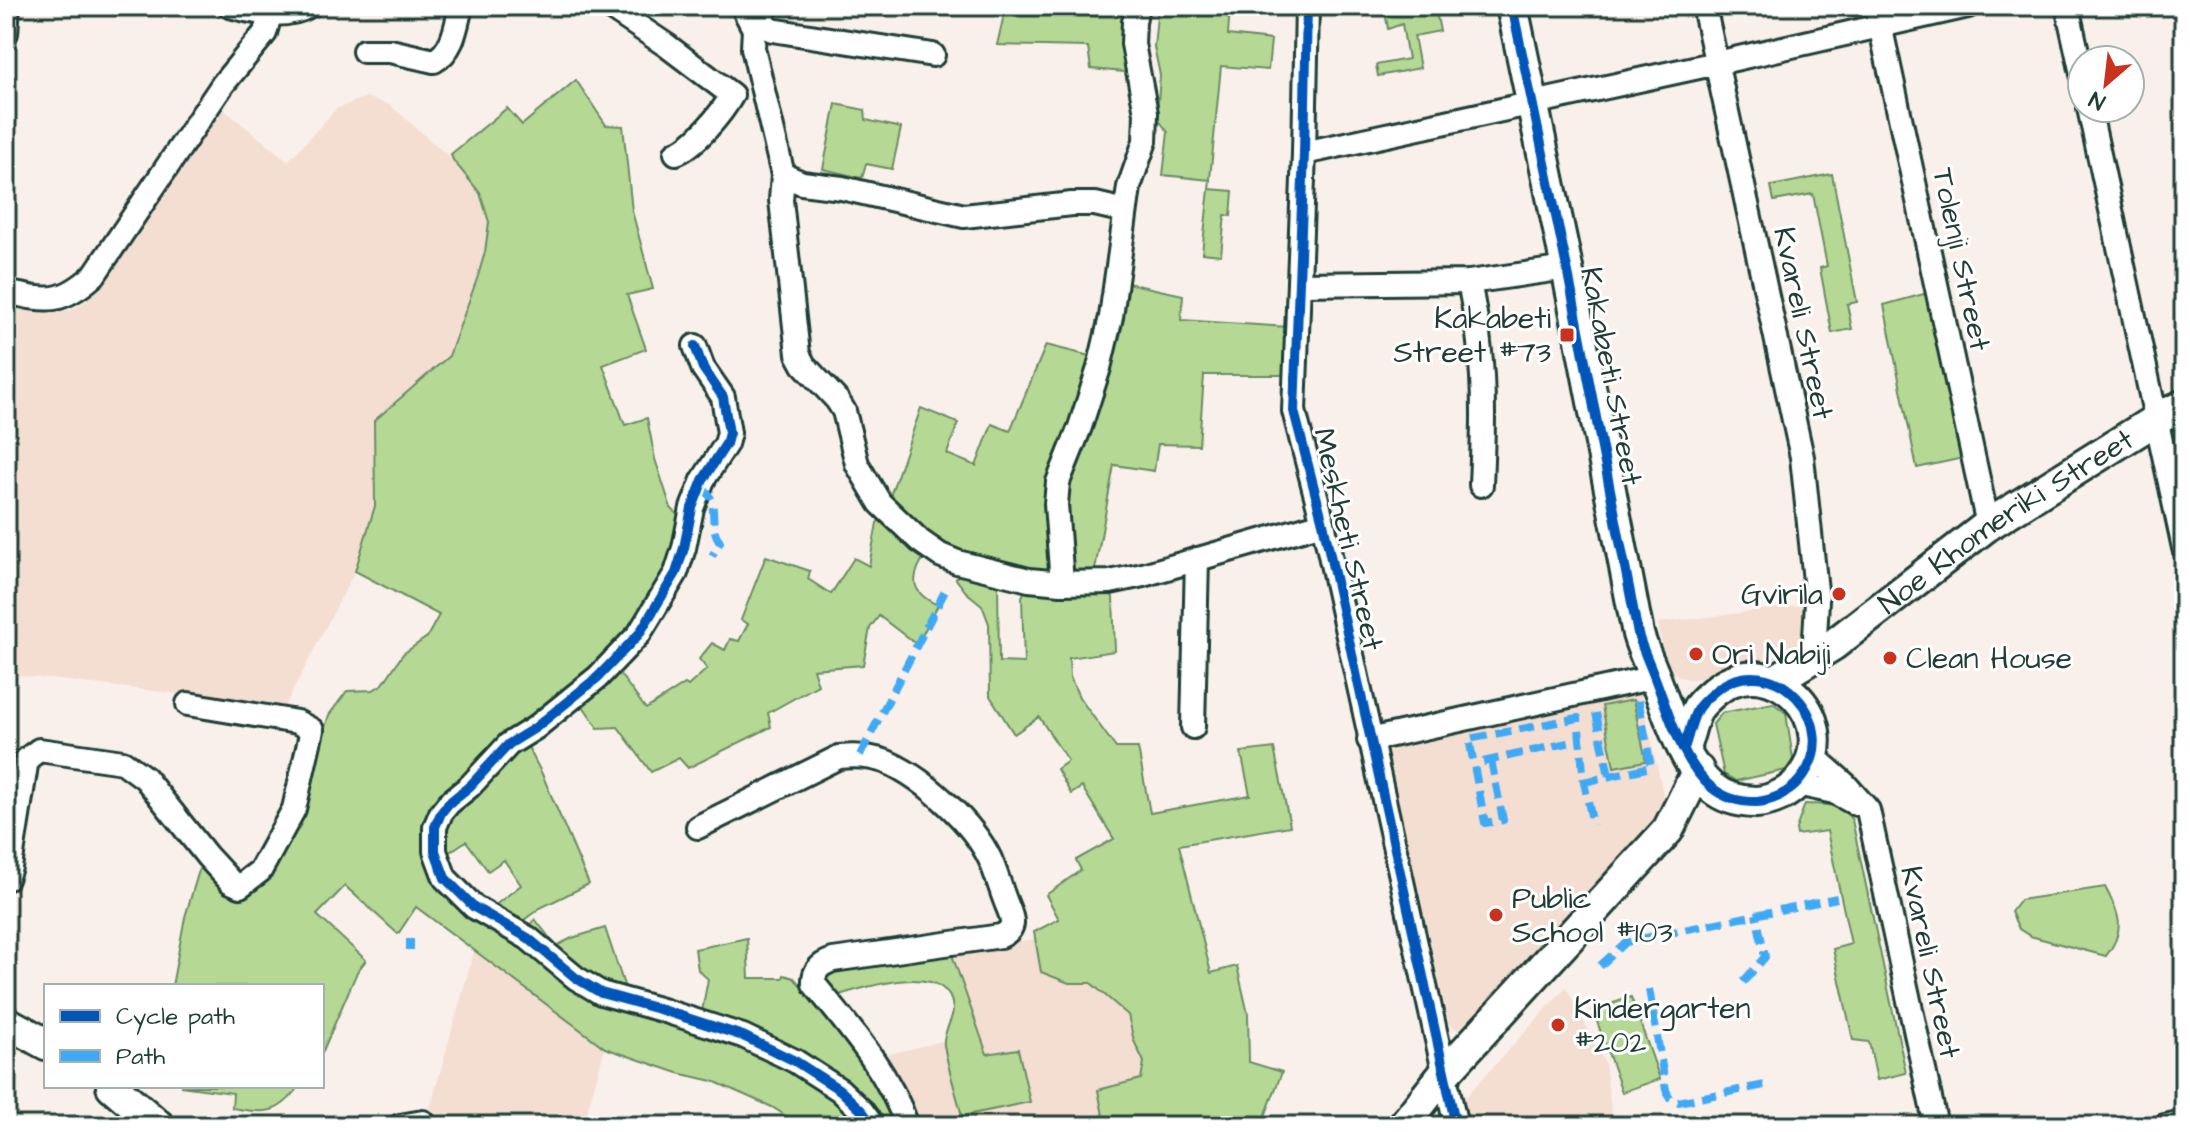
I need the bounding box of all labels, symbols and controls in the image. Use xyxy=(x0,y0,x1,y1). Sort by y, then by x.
north arrow xyxy=(2066,44,2146,124)
text: N xyxy=(2084,83,2111,117)
street label: Tolenji Street xyxy=(1921,164,2001,355)
street label: Kvareli Street xyxy=(1762,223,1844,423)
street label: Kakabeti Street xyxy=(1569,263,1653,489)
place label: Kakabeti Street #73 xyxy=(1394,298,1551,374)
marker: Kakabeti Street #73 xyxy=(1558,326,1576,344)
street label: Noe Khomeriki Street xyxy=(1870,419,2142,625)
street label: Meskheti Street xyxy=(1302,424,1394,654)
place label: Gvirila xyxy=(1741,574,1823,616)
marker: Gvirila xyxy=(1830,585,1848,603)
place label: Ori Nabiji xyxy=(1712,634,1831,676)
place label: Clean House xyxy=(1906,638,2072,680)
marker: Ori Nabiji xyxy=(1687,645,1705,663)
marker: Clean House xyxy=(1881,649,1899,667)
street label: Kvareli Street xyxy=(1889,862,1971,1062)
place label: Public School #103 xyxy=(1512,878,1673,954)
marker: Public School #103 xyxy=(1487,906,1505,924)
legend xyxy=(44,984,324,1088)
place label: Kindergarten #202 xyxy=(1574,988,1751,1064)
text: Cycle path xyxy=(116,1000,235,1035)
marker: Kindergarten #202 xyxy=(1549,1016,1567,1034)
text: Path xyxy=(116,1040,165,1074)

